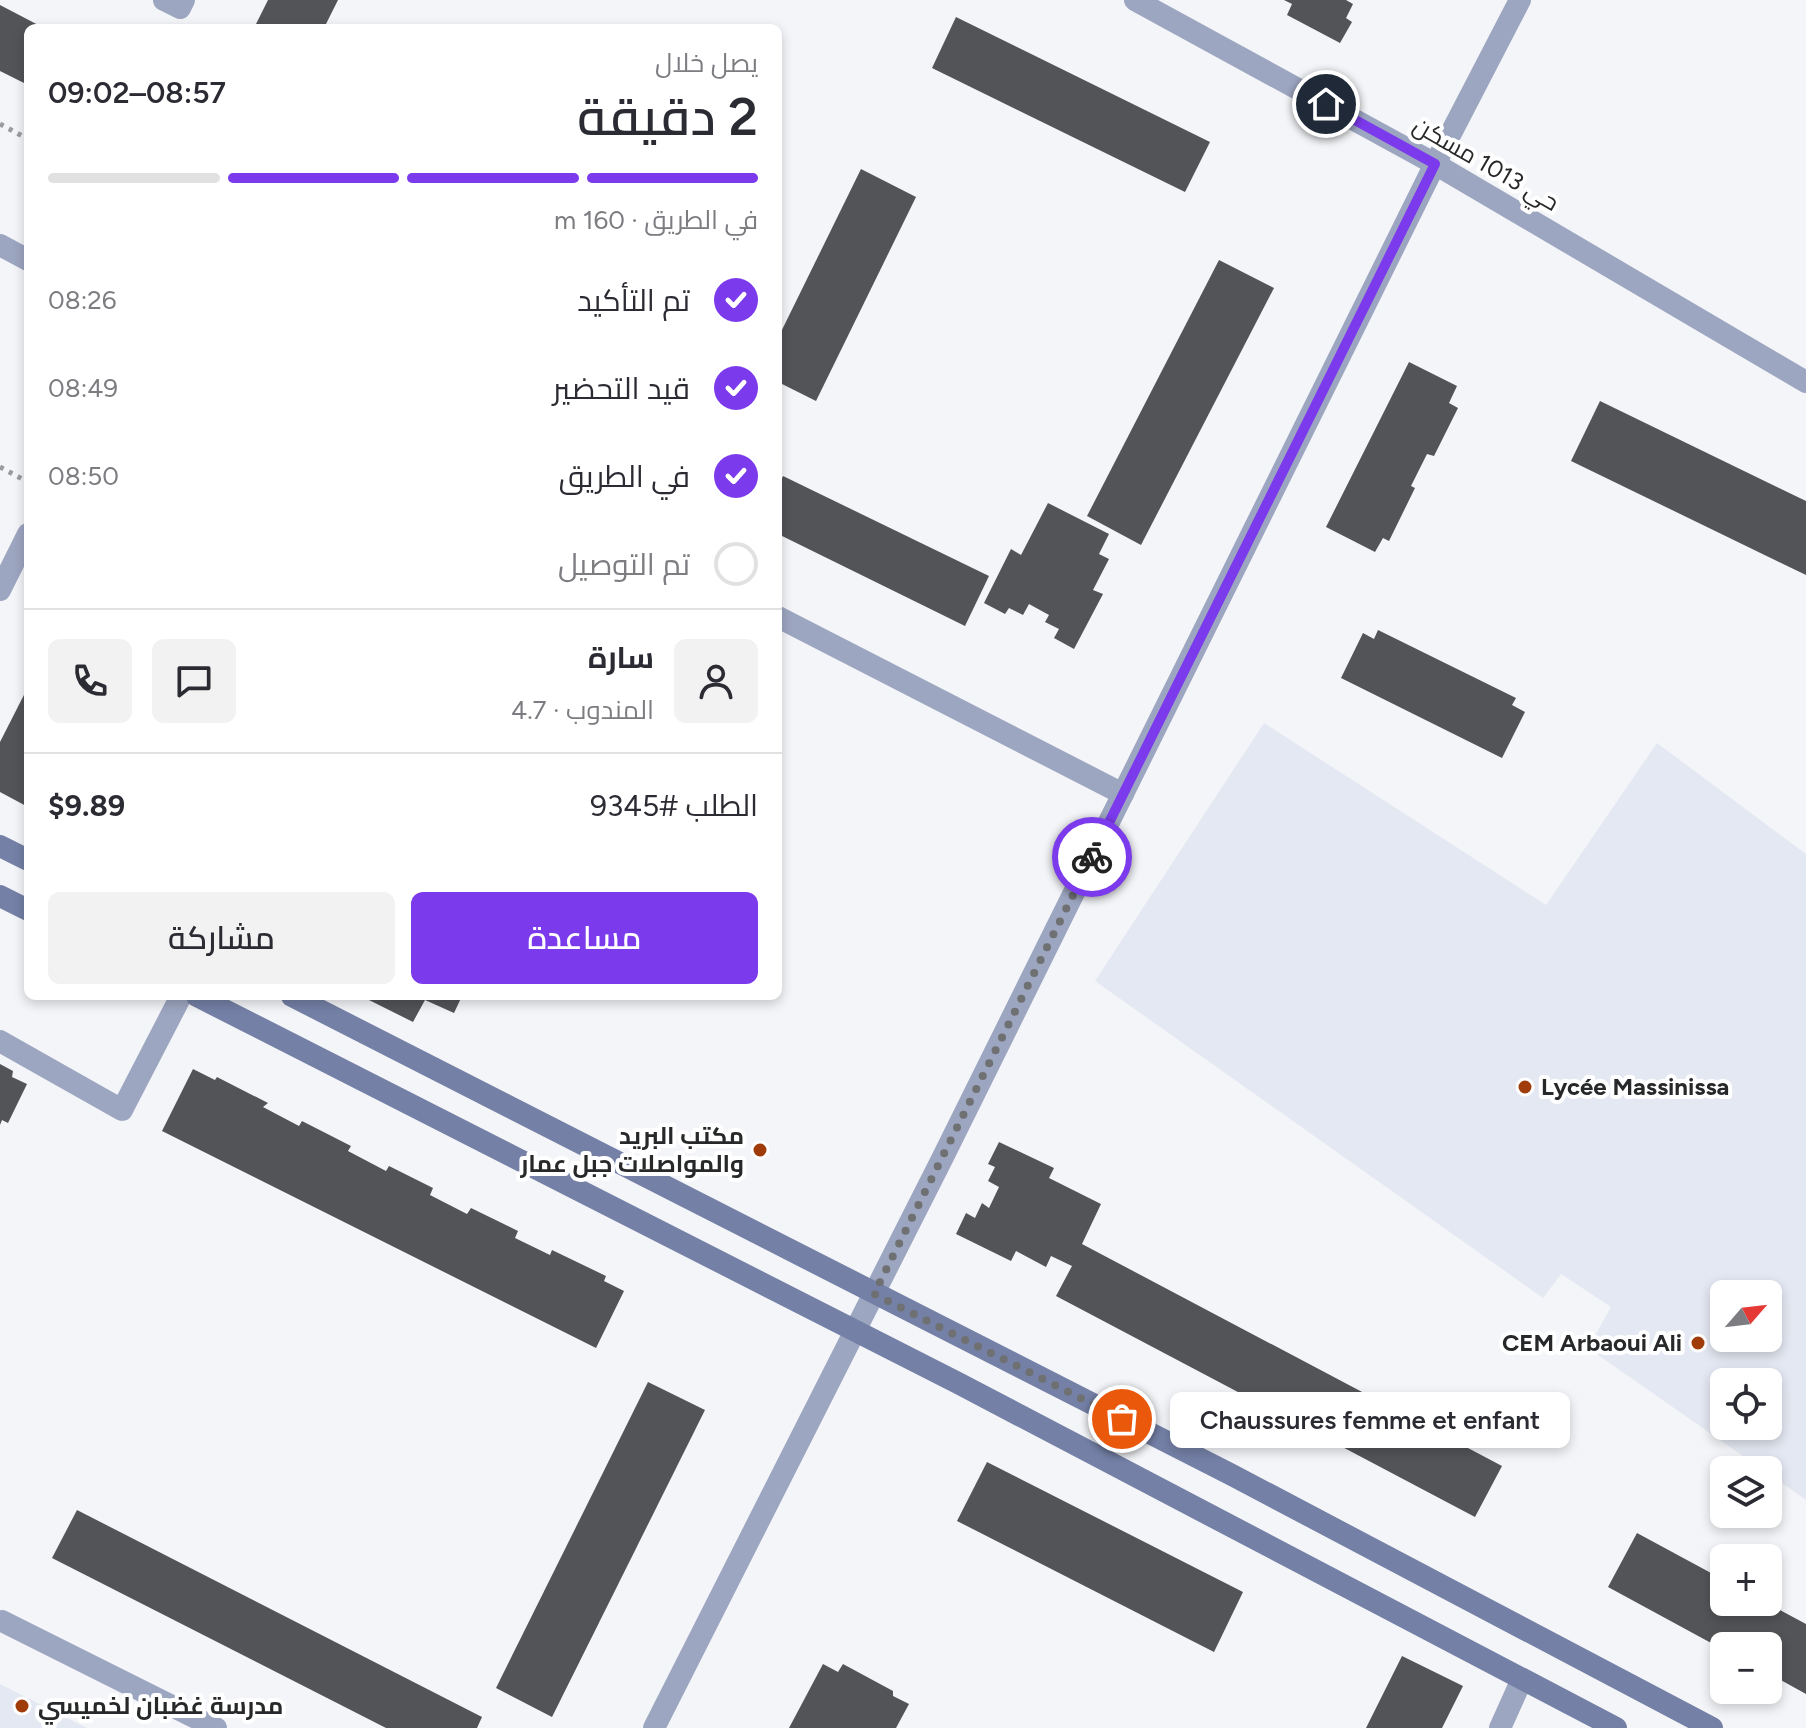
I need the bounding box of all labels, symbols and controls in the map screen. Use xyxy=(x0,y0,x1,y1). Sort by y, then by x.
text: يصل خلال xyxy=(655,47,758,79)
pin xyxy=(1292,70,1360,138)
text: 08:57–09:02 xyxy=(48,74,226,111)
icon: home xyxy=(1304,82,1348,126)
text: 2 دقيقة xyxy=(577,86,758,148)
street label: حي 1013 مسكن xyxy=(1406,110,1564,221)
text: في الطريق · 160 m xyxy=(554,204,758,236)
icon: check xyxy=(714,278,758,322)
text: تم التأكيد xyxy=(577,282,690,319)
text: 08:26 xyxy=(48,284,116,316)
icon: check xyxy=(714,366,758,410)
text: قيد التحضير xyxy=(553,370,690,407)
text: 08:49 xyxy=(48,372,118,404)
icon: check xyxy=(714,454,758,498)
text: في الطريق xyxy=(559,458,690,495)
text: 08:50 xyxy=(48,460,119,492)
text: تم التوصيل xyxy=(558,546,690,583)
button: phone xyxy=(48,639,132,723)
button: chat xyxy=(152,639,236,723)
text: سارة xyxy=(588,639,654,676)
button: person xyxy=(674,639,758,723)
text: المندوب · 4.7 xyxy=(511,694,654,726)
text: $9.89 xyxy=(48,787,125,824)
text: الطلب #9345 xyxy=(590,787,758,824)
courier xyxy=(1052,817,1132,897)
icon: bike xyxy=(1070,835,1114,879)
button: مشاركة xyxy=(48,892,395,984)
button: مساعدة xyxy=(411,892,758,984)
place label: Lycée Massinissa xyxy=(1541,1072,1729,1101)
marker: Lycée Massinissa xyxy=(1516,1078,1534,1096)
place label: مكتب البريد والمواصلات جبل عمار xyxy=(519,1121,744,1178)
marker: مكتب البريد والمواصلات جبل عمار xyxy=(751,1141,769,1159)
north arrow xyxy=(1710,1280,1782,1352)
map controls xyxy=(1710,1280,1782,1704)
place label: CEM Arbaoui Ali xyxy=(1502,1328,1682,1357)
marker: CEM Arbaoui Ali xyxy=(1689,1334,1707,1352)
button: locate xyxy=(1710,1368,1782,1440)
pin xyxy=(1088,1385,1156,1453)
callout: Chaussures femme et enfant xyxy=(1170,1391,1570,1447)
icon: bag xyxy=(1100,1397,1144,1441)
text: Chaussures femme et enfant xyxy=(1200,1404,1540,1436)
button: layers xyxy=(1710,1456,1782,1528)
button: + xyxy=(1710,1544,1782,1616)
button: − xyxy=(1710,1632,1782,1704)
place label: مدرسة غضبان لخميسي xyxy=(38,1691,283,1725)
marker: مدرسة غضبان لخميسي xyxy=(13,1697,31,1715)

